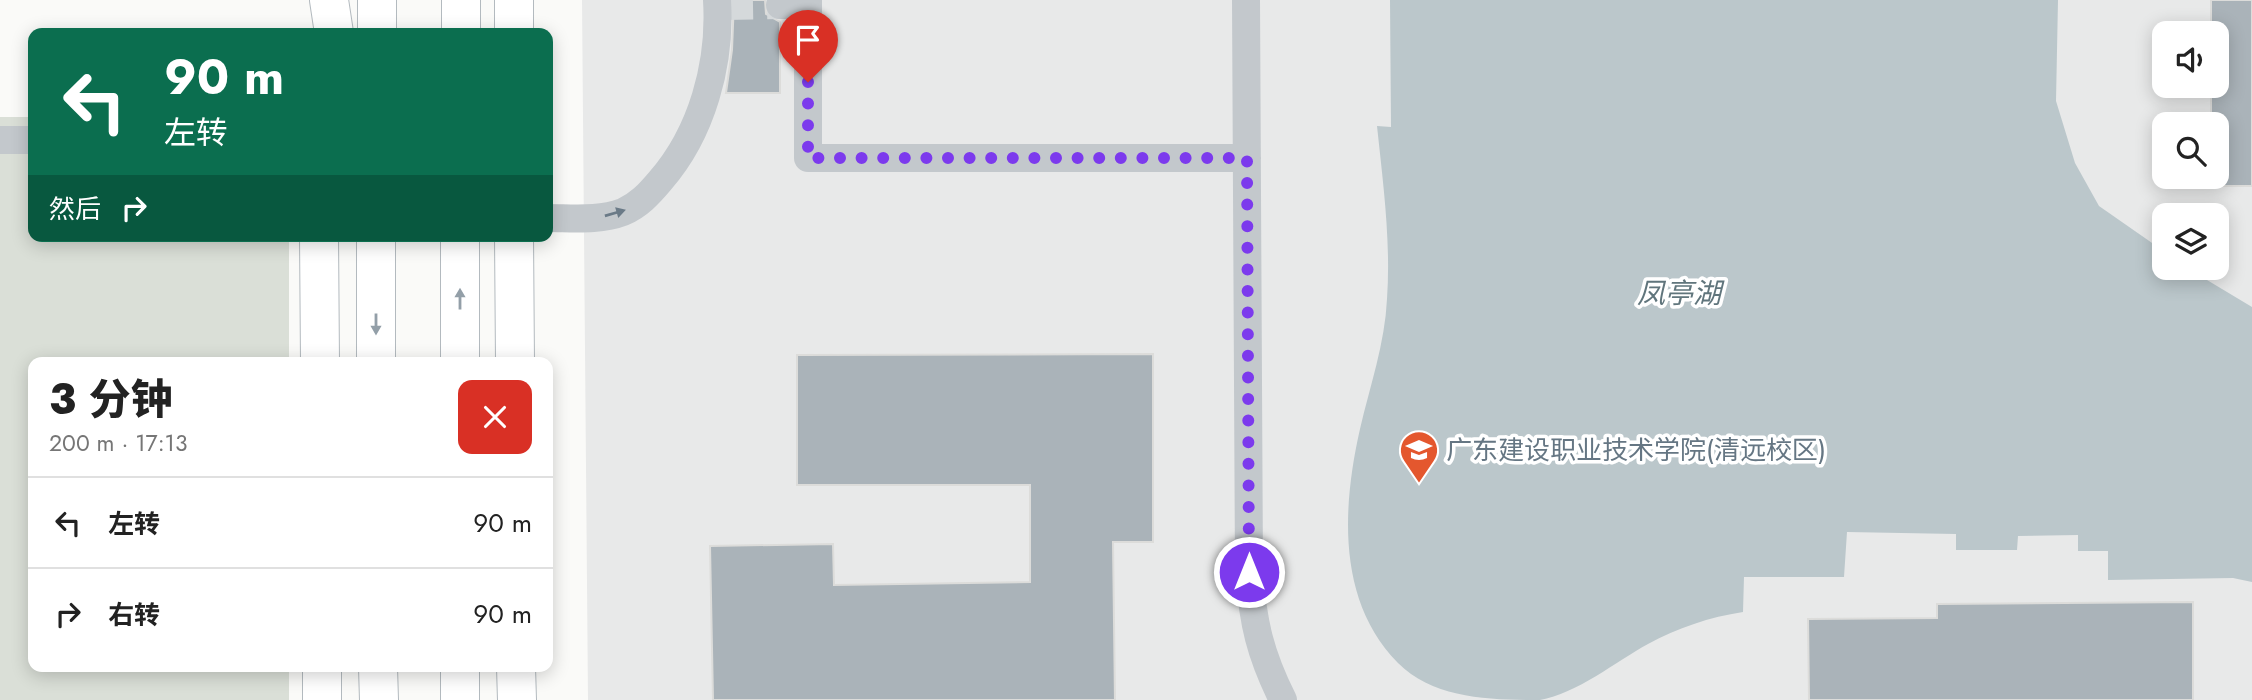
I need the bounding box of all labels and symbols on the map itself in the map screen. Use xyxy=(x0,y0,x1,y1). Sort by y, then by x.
pin xyxy=(778,10,838,82)
one-way arrow xyxy=(605,207,626,217)
water label: 凤亭湖 xyxy=(1637,273,1725,314)
one-way arrow xyxy=(454,288,466,310)
one-way arrow xyxy=(370,313,381,335)
school or university icon: 广东建设职业技术学院(清远校区) xyxy=(1398,429,1440,484)
place label: 广东建设职业技术学院(清远校区) xyxy=(1446,431,1826,469)
position arrow xyxy=(1212,535,1286,609)

